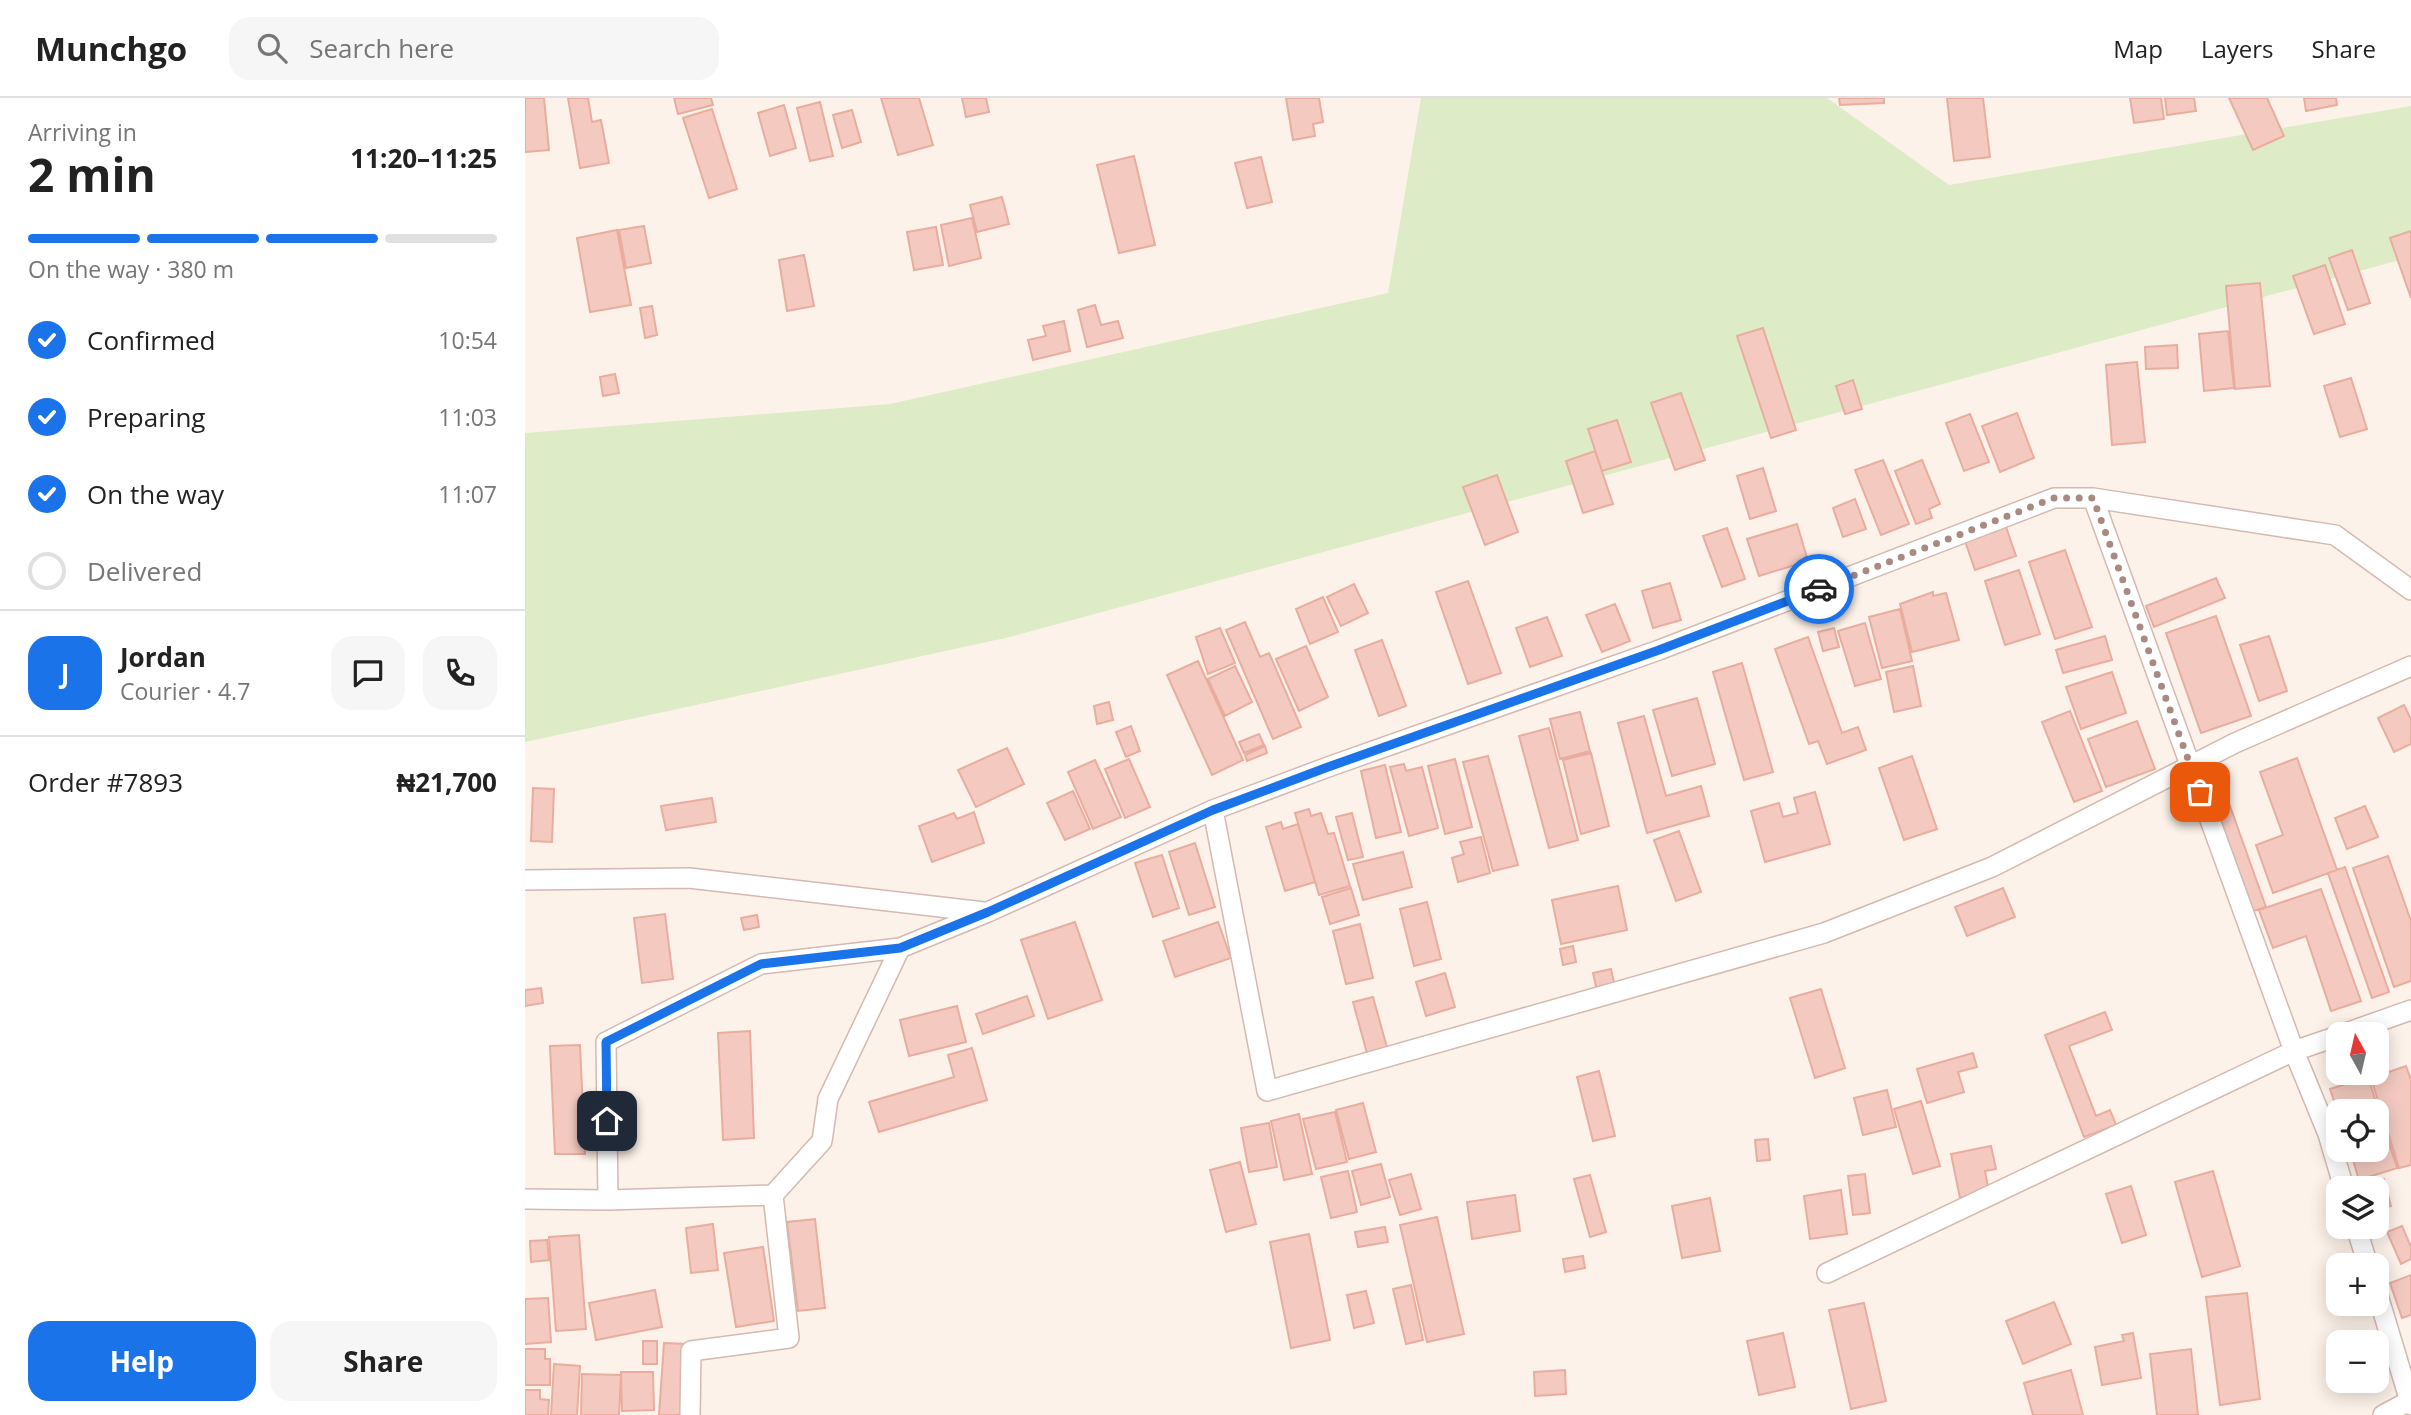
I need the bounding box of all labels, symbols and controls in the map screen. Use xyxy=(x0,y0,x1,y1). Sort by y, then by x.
search box xyxy=(229,17,719,80)
text: Munchgo xyxy=(35,26,187,71)
icon: search xyxy=(253,29,291,67)
text: Search here xyxy=(309,30,454,66)
text: Map xyxy=(2113,32,2163,65)
text: Layers xyxy=(2201,32,2274,65)
text: Share xyxy=(2312,32,2376,65)
text: Arriving in xyxy=(28,116,137,148)
text: 11:20–11:25 xyxy=(350,140,497,176)
text: 2 min xyxy=(28,143,156,205)
text: On the way · 380 m xyxy=(28,253,234,285)
icon: check xyxy=(28,321,66,359)
text: Confirmed xyxy=(87,322,215,358)
text: 10:54 xyxy=(438,324,497,356)
icon: check xyxy=(28,398,66,436)
text: Preparing xyxy=(87,399,205,435)
text: 11:03 xyxy=(438,401,497,433)
icon: check xyxy=(28,475,66,513)
text: On the way xyxy=(87,476,224,512)
text: 11:07 xyxy=(438,478,497,510)
text: Delivered xyxy=(87,553,202,589)
courier xyxy=(1784,554,1854,624)
icon: car xyxy=(1800,570,1838,608)
button: chat xyxy=(331,636,405,710)
button: phone xyxy=(423,636,497,710)
text: Jordan xyxy=(120,639,206,675)
text: J xyxy=(61,655,69,691)
text: Courier · 4.7 xyxy=(120,675,250,707)
pin xyxy=(2170,762,2230,822)
text: Order #7893 xyxy=(28,764,183,800)
text: ₦21,700 xyxy=(396,764,497,800)
icon: bag xyxy=(2181,773,2219,811)
north arrow xyxy=(2326,1022,2389,1085)
map controls xyxy=(2326,1022,2389,1393)
pin xyxy=(577,1091,637,1151)
button: locate xyxy=(2326,1099,2389,1162)
icon: home xyxy=(588,1102,626,1140)
button: layers xyxy=(2326,1176,2389,1239)
button: + xyxy=(2326,1253,2389,1316)
button: Help xyxy=(28,1321,256,1401)
button: Share xyxy=(270,1321,497,1401)
button: − xyxy=(2326,1330,2389,1393)

